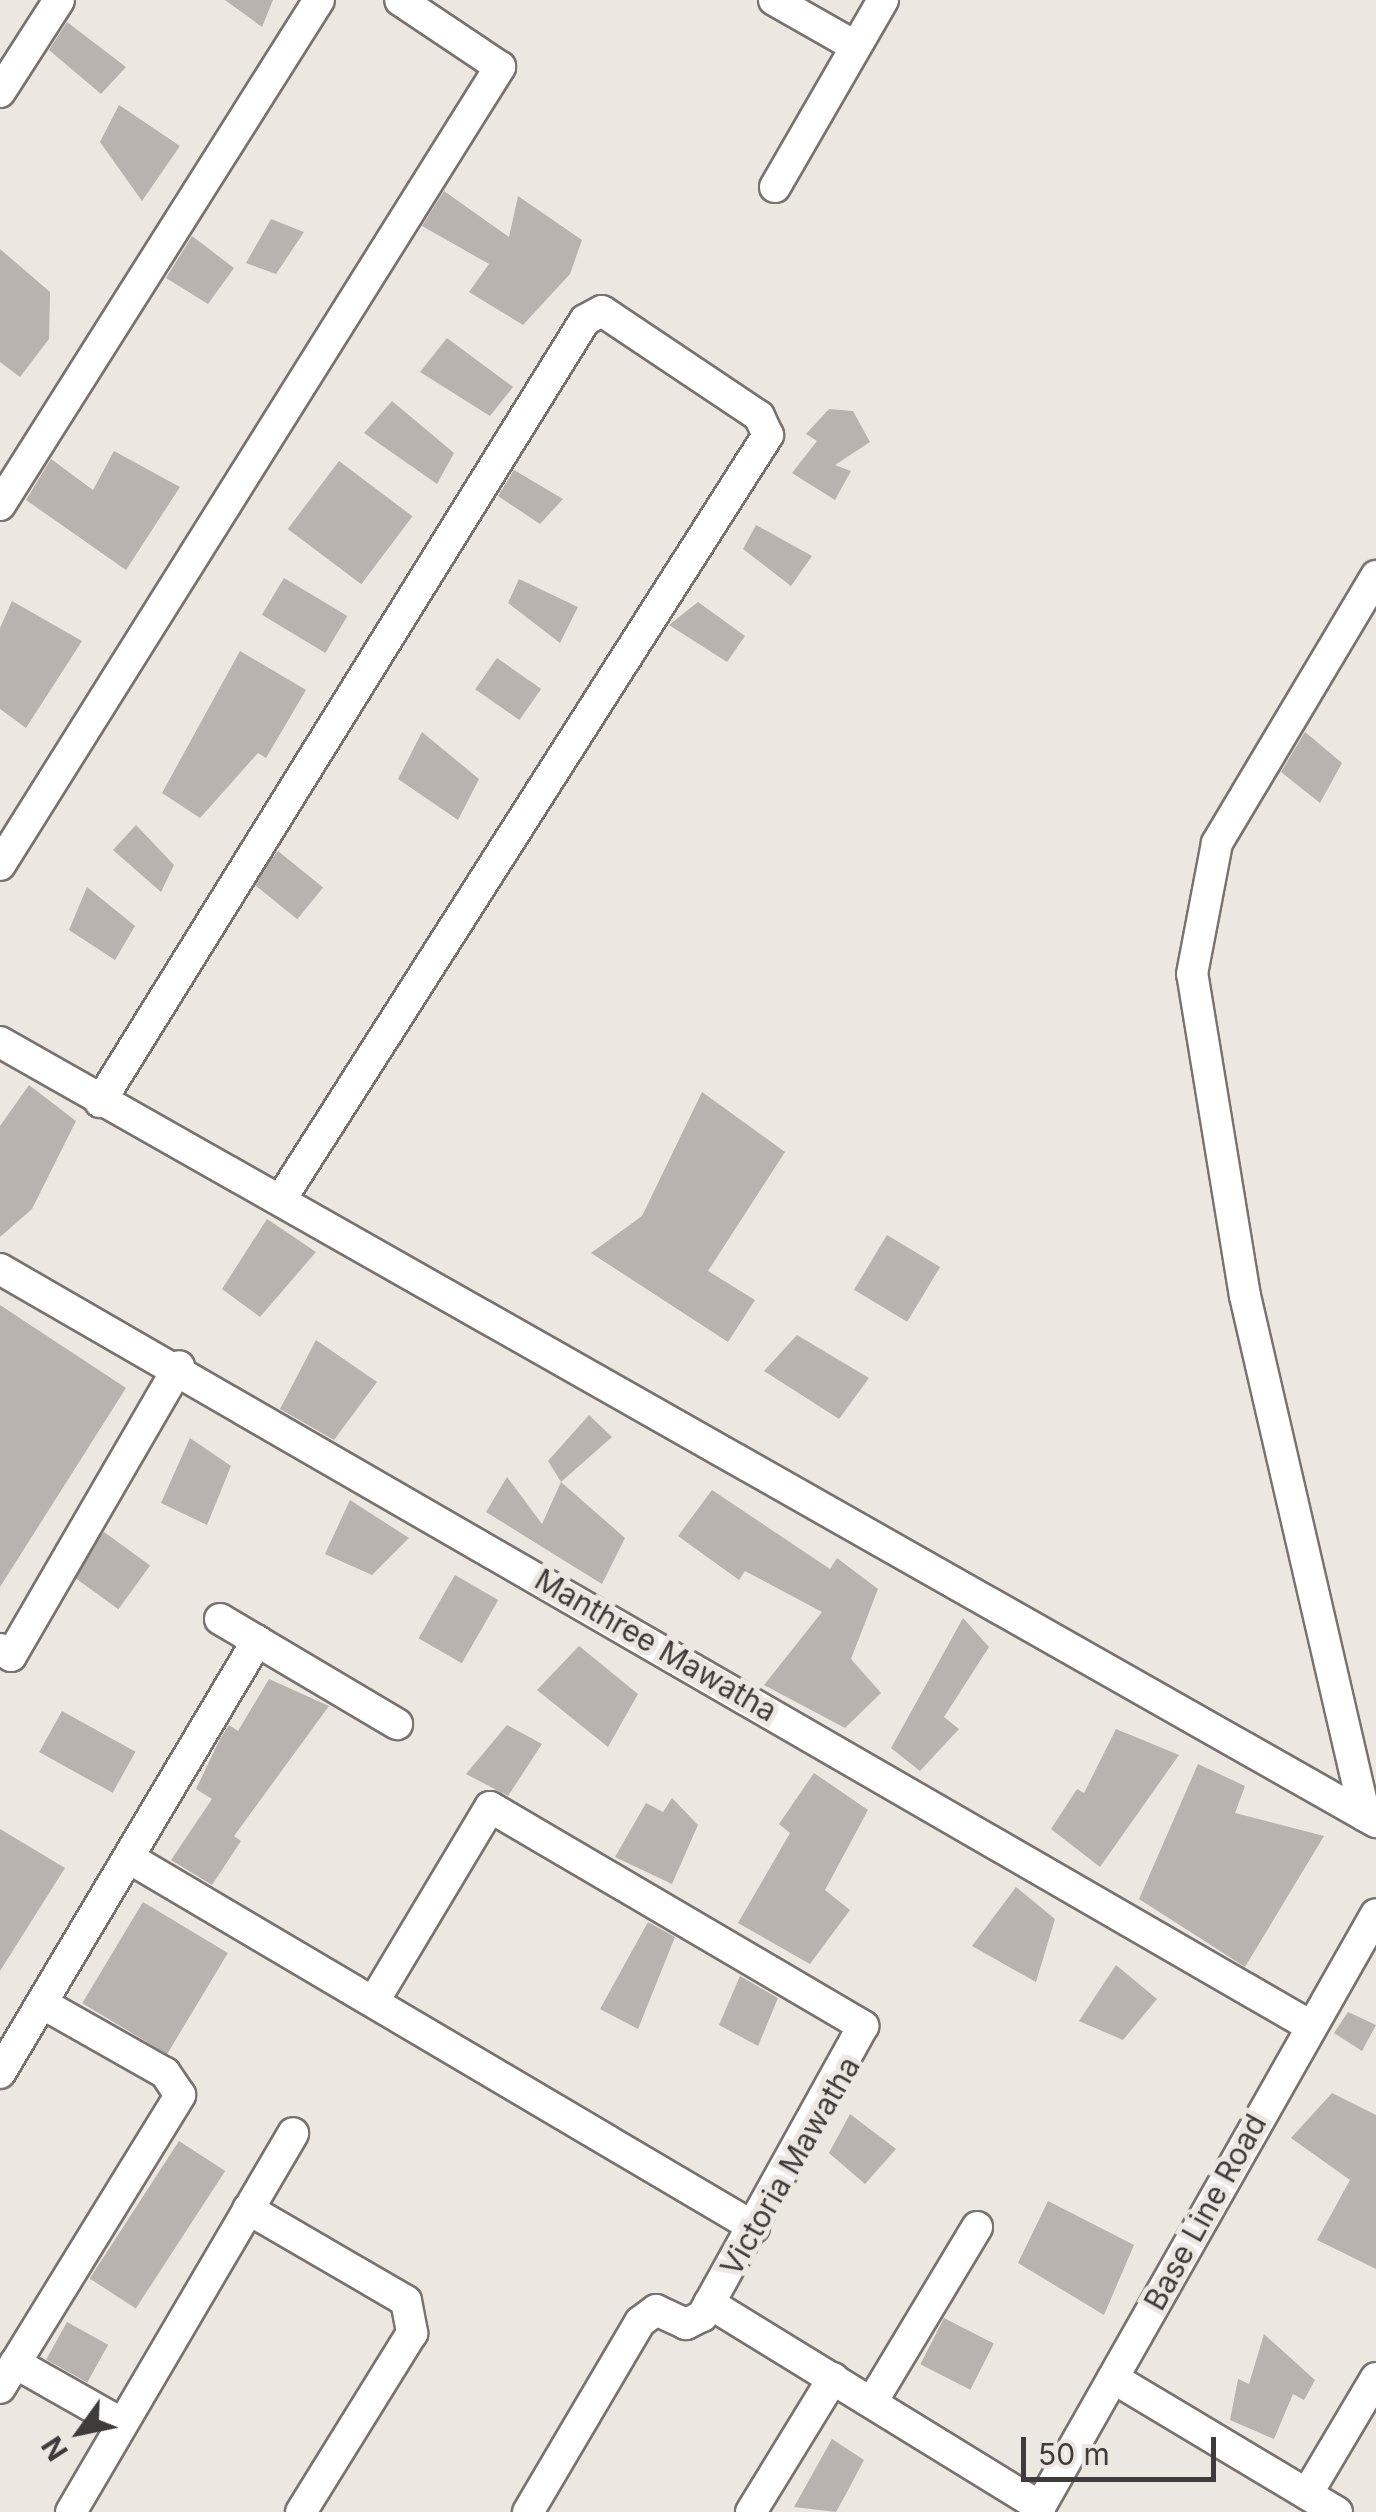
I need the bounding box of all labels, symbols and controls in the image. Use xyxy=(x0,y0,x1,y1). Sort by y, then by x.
street label: Manthree Mawatha xyxy=(529,1561,783,1729)
street label: Victoria Mawatha xyxy=(713,2050,867,2282)
street label: Base Line Road xyxy=(1136,2108,1274,2316)
north arrow xyxy=(30,2382,130,2482)
scale bar xyxy=(1026,2417,1221,2479)
text: N xyxy=(35,2430,75,2467)
text: 50 m xyxy=(1038,2436,1110,2472)

